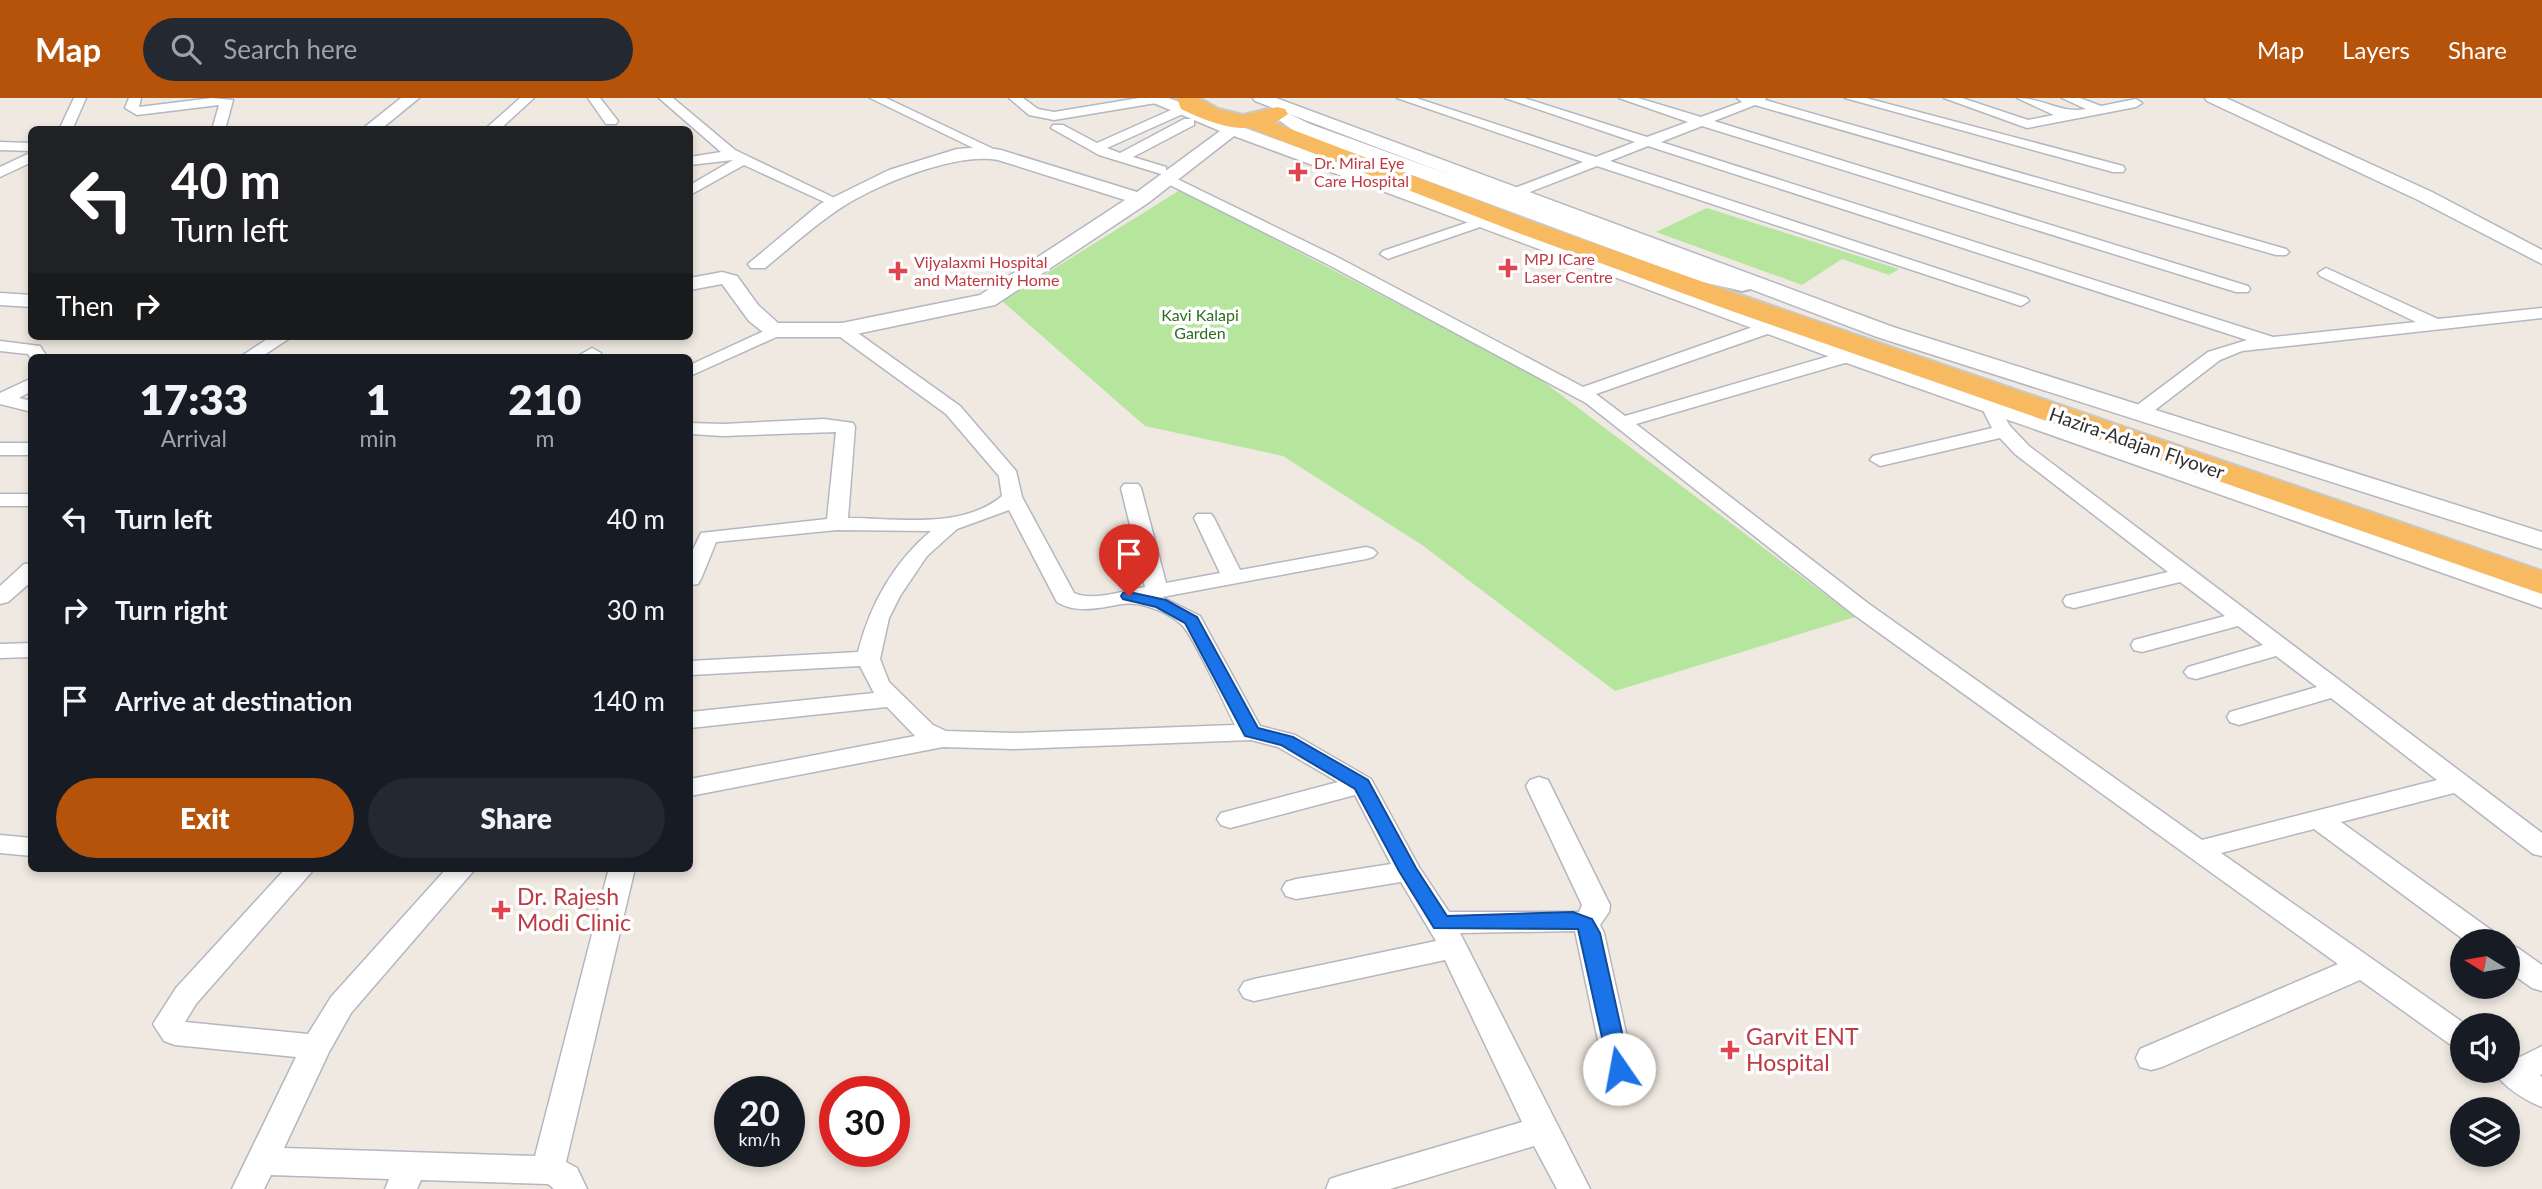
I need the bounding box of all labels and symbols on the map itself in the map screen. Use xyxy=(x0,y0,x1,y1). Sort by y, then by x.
place label: Dr. Miral Eye Care Hospital xyxy=(1314,153,1409,190)
marker: Dr. Miral Eye Care Hospital xyxy=(1288,162,1308,182)
place label: MPJ ICare Laser Centre xyxy=(1524,249,1613,286)
place label: Vijyalaxmi Hospital and Maternity Home xyxy=(914,252,1059,289)
marker: MPJ ICare Laser Centre xyxy=(1498,258,1518,278)
marker: Vijyalaxmi Hospital and Maternity Home xyxy=(888,261,908,281)
park label: Kavi Kalapi Garden xyxy=(1161,305,1239,342)
street label: Hazira-Adajan Flyover xyxy=(2046,402,2228,483)
pin xyxy=(1099,524,1159,596)
place label: Dr. Rajesh Modi Clinic xyxy=(517,882,631,936)
marker: Dr. Rajesh Modi Clinic xyxy=(491,900,511,920)
north arrow xyxy=(2450,929,2520,999)
place label: Garvit ENT Hospital xyxy=(1746,1022,1859,1076)
position arrow xyxy=(1582,1032,1656,1106)
marker: Garvit ENT Hospital xyxy=(1720,1040,1740,1060)
speed limit sign: 30 xyxy=(819,1076,910,1167)

